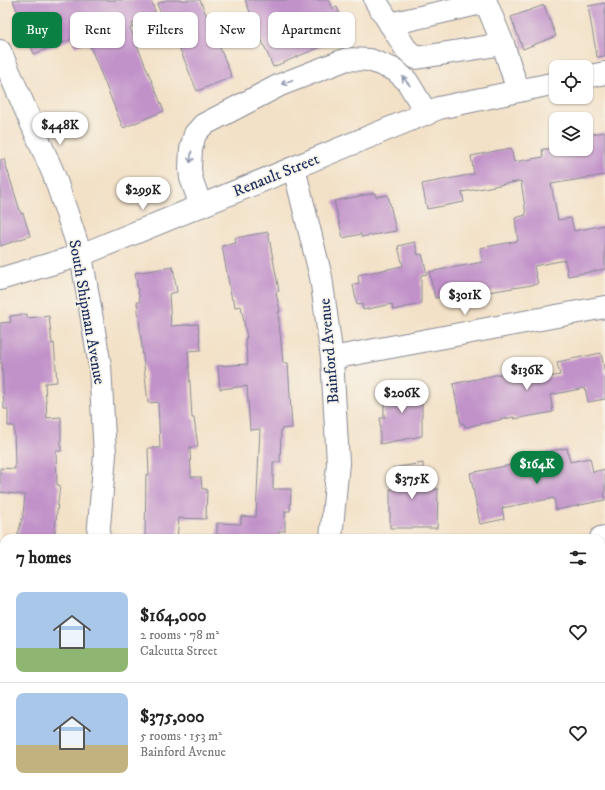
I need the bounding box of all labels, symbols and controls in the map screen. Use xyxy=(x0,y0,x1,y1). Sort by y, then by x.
chip: Buy xyxy=(12,12,62,48)
chip: Rent xyxy=(70,12,125,48)
chip: Filters xyxy=(133,12,198,48)
chip: New xyxy=(206,12,260,48)
chip: Apartment xyxy=(268,12,355,48)
map controls xyxy=(549,60,593,156)
button: locate xyxy=(549,60,593,104)
one-way arrow xyxy=(401,76,410,86)
one-way arrow xyxy=(281,79,293,87)
pin: $448K xyxy=(32,112,88,146)
button: layers xyxy=(549,112,593,156)
text: $448K xyxy=(41,117,79,133)
street label: Renault Street xyxy=(230,149,322,201)
one-way arrow xyxy=(187,151,194,164)
pin: $299K xyxy=(115,177,171,211)
text: $299K xyxy=(125,182,161,198)
street label: South Shipman Avenue xyxy=(64,238,110,386)
pin: $301K xyxy=(437,282,493,316)
text: $301K xyxy=(449,287,481,303)
street label: Bainford Avenue xyxy=(314,297,344,404)
pin: $136K xyxy=(499,357,555,391)
text: $136K xyxy=(511,362,543,378)
pin: $206K xyxy=(374,380,430,414)
text: $206K xyxy=(384,385,420,401)
pin: $164K xyxy=(509,451,565,485)
text: $164K xyxy=(519,456,555,472)
pin: $375K xyxy=(384,466,440,500)
text: $375K xyxy=(395,471,429,487)
text: 7 homes xyxy=(16,547,71,569)
icon: filters xyxy=(567,547,589,569)
text: $164,000 xyxy=(140,605,207,627)
icon: home xyxy=(48,608,96,656)
icon: heart xyxy=(567,621,589,643)
text: 2 rooms · 78 m² xyxy=(140,627,219,643)
text: Calcutta Street xyxy=(140,643,217,659)
text: $375,000 xyxy=(140,706,204,728)
icon: home xyxy=(48,709,96,757)
icon: heart xyxy=(567,722,589,744)
text: 5 rooms · 153 m² xyxy=(140,728,222,744)
text: Bainford Avenue xyxy=(140,744,226,760)

